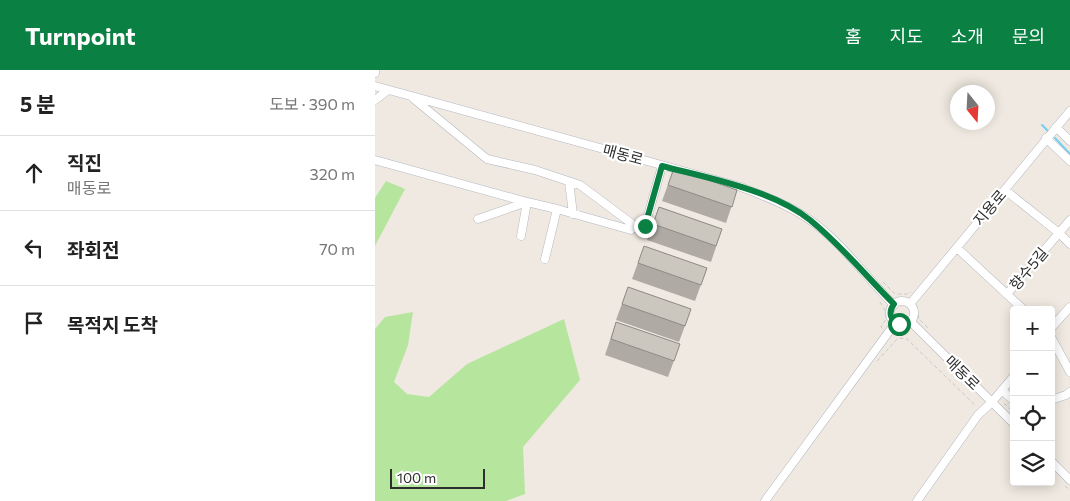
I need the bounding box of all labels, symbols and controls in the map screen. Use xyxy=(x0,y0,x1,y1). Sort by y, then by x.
text: Turnpoint xyxy=(25,21,136,50)
text: 홈 xyxy=(845,25,862,47)
text: 지도 xyxy=(890,25,923,47)
text: 소개 xyxy=(951,25,984,47)
text: 문의 xyxy=(1012,25,1045,47)
north arrow xyxy=(950,85,995,130)
text: 5 분 xyxy=(20,91,56,116)
text: 도보 · 390 m xyxy=(269,94,355,113)
street label: 매동로 xyxy=(601,140,646,168)
text: 직진 xyxy=(67,151,102,174)
icon: ahead xyxy=(20,159,48,187)
text: 320 m xyxy=(310,164,355,183)
text: 매동로 xyxy=(67,178,111,197)
street label: 지용로 xyxy=(969,186,1009,229)
route end xyxy=(634,215,657,238)
icon: left xyxy=(20,234,48,262)
text: 좌회전 xyxy=(67,238,119,261)
text: 70 m xyxy=(319,239,355,258)
street label: 향수5길 xyxy=(1005,243,1051,293)
map controls xyxy=(1010,306,1055,486)
button: + xyxy=(1010,306,1055,351)
icon: arrive xyxy=(20,309,48,337)
text: 목적지 도착 xyxy=(67,313,158,336)
route start xyxy=(888,313,911,336)
street label: 매동로 xyxy=(942,351,984,393)
button: − xyxy=(1010,351,1055,396)
button: locate xyxy=(1010,396,1055,441)
button: layers xyxy=(1010,441,1055,486)
scale bar xyxy=(390,466,485,489)
text: 100 m xyxy=(397,469,436,486)

